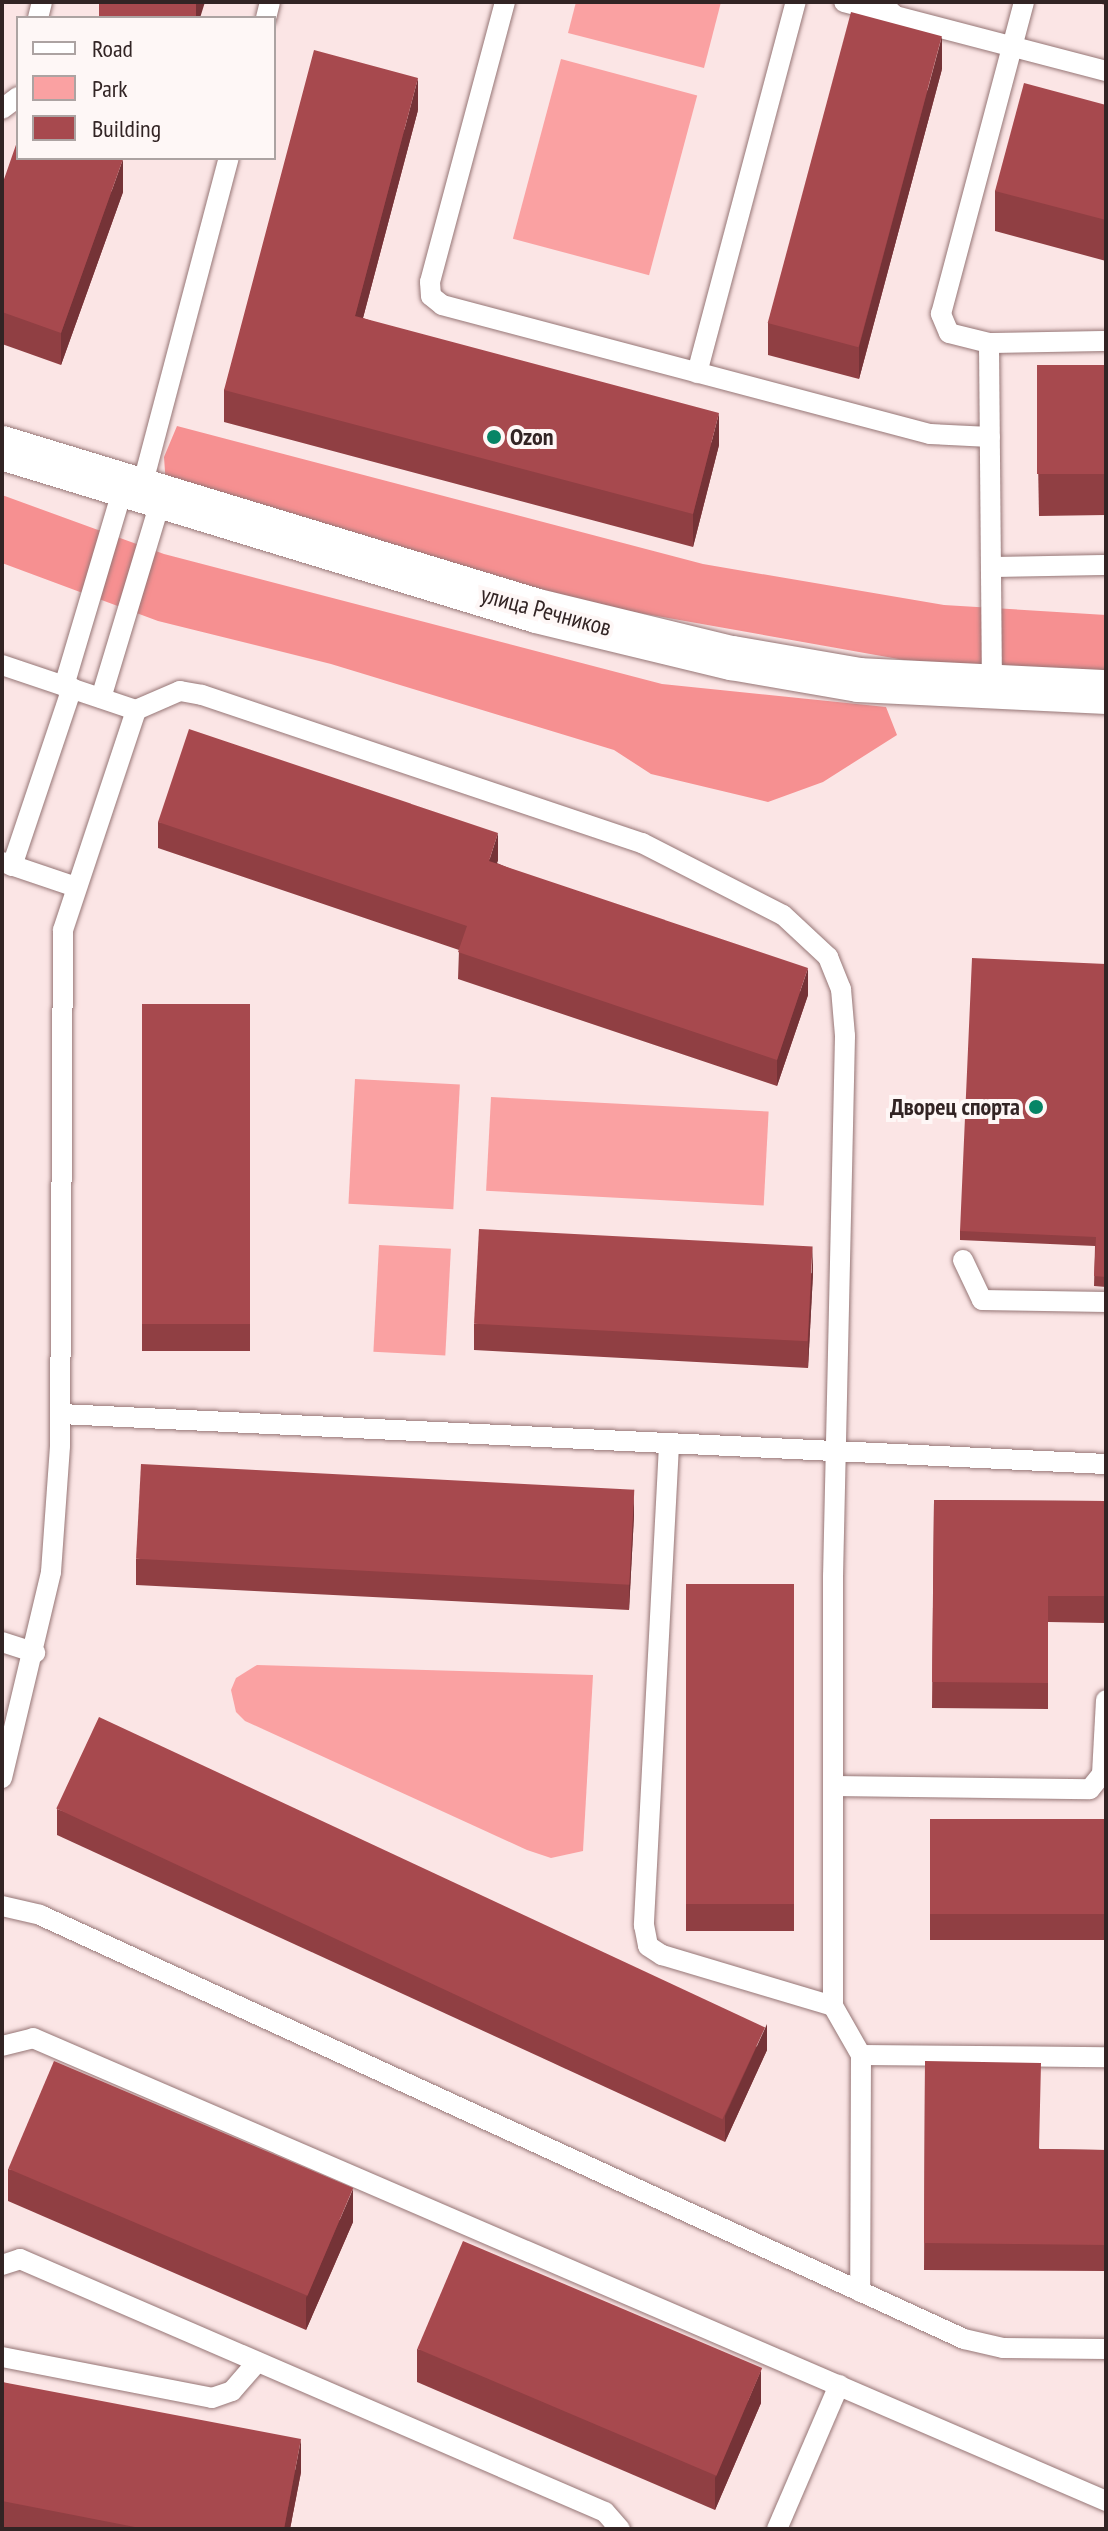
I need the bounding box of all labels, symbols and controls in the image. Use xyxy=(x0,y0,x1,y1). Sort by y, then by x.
legend xyxy=(16,16,276,160)
text: Road xyxy=(92,33,133,64)
text: Park xyxy=(92,73,128,104)
text: Building xyxy=(92,113,161,144)
place label: Ozon xyxy=(510,423,553,451)
marker: Ozon xyxy=(485,428,503,446)
street label: улица Речников xyxy=(478,580,614,642)
place label: Дворец спорта xyxy=(890,1093,1020,1121)
marker: Дворец спорта xyxy=(1027,1098,1045,1116)

